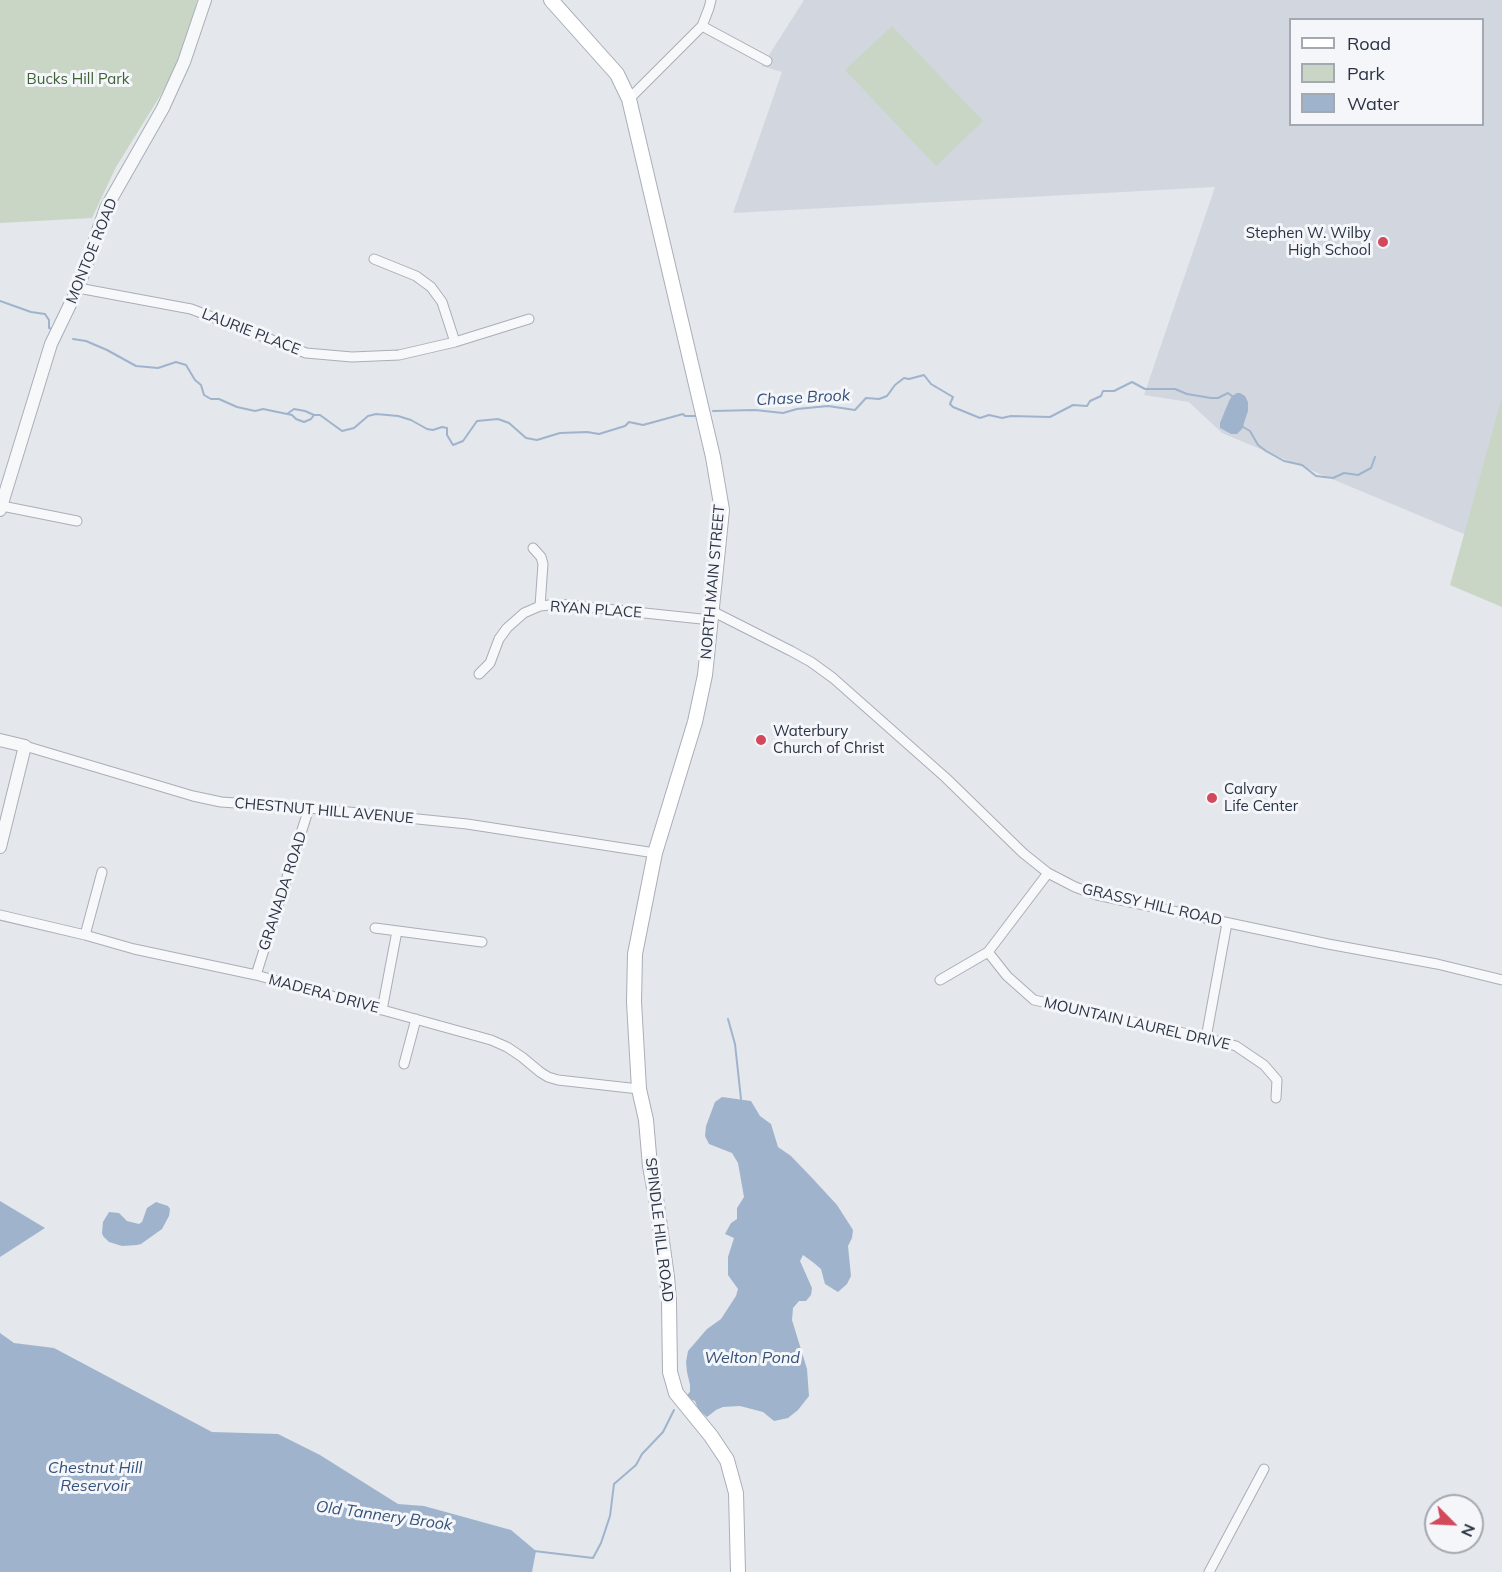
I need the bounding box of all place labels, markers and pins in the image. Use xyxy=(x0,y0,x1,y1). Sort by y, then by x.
place label: Stephen W. Wilby High School xyxy=(1246,224,1371,259)
marker: Stephen W. Wilby High School xyxy=(1376,235,1390,249)
place label: Waterbury Church of Christ xyxy=(773,722,884,757)
marker: Waterbury Church of Christ xyxy=(754,733,768,747)
place label: Calvary Life Center xyxy=(1224,780,1298,815)
marker: Calvary Life Center xyxy=(1205,791,1219,805)

